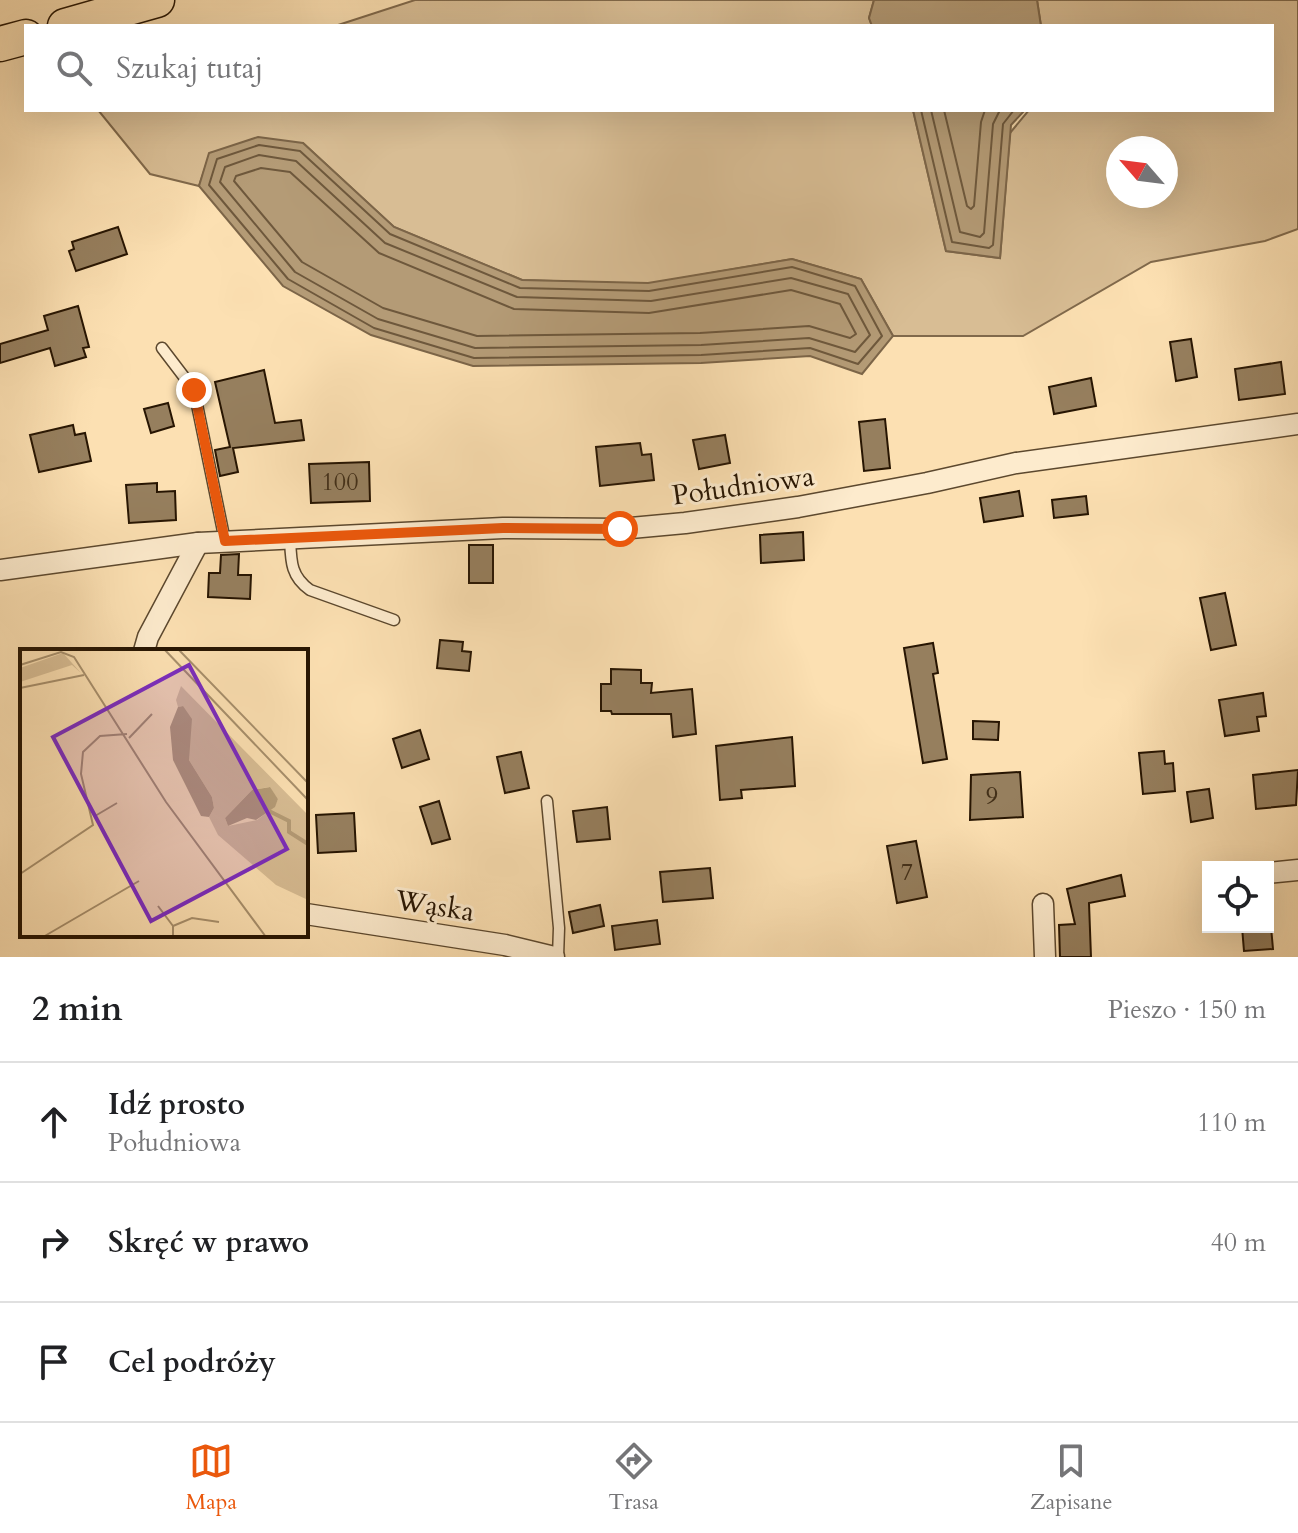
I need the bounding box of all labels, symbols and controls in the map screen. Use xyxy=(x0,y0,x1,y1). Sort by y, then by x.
search box xyxy=(24,24,1274,112)
icon: search xyxy=(52,46,96,90)
text: Szukaj tutaj xyxy=(116,48,263,89)
north arrow xyxy=(1106,136,1178,208)
route end xyxy=(176,372,212,408)
street label: Południowa xyxy=(670,457,817,515)
house number: 100 xyxy=(322,466,358,499)
route start xyxy=(602,511,638,547)
inset map xyxy=(20,649,308,937)
house number: 9 xyxy=(986,780,998,813)
house number: 7 xyxy=(901,856,913,889)
map controls xyxy=(1202,861,1274,933)
button: locate xyxy=(1202,861,1274,933)
street label: Wąska xyxy=(392,881,477,931)
text: 2 min xyxy=(32,986,123,1032)
text: Pieszo · 150 m xyxy=(1108,992,1266,1027)
text: Idź prosto xyxy=(108,1084,245,1125)
icon: ahead xyxy=(32,1100,76,1144)
text: 110 m xyxy=(1197,1105,1266,1140)
text: Południowa xyxy=(108,1125,241,1160)
icon: right xyxy=(32,1220,76,1264)
text: Skręć w prawo xyxy=(108,1222,309,1263)
text: 40 m xyxy=(1210,1225,1266,1260)
icon: arrive xyxy=(32,1340,76,1384)
text: Cel podróży xyxy=(108,1342,276,1383)
tab: Mapa xyxy=(186,1439,237,1517)
tab: Trasa xyxy=(608,1439,659,1517)
tab: Zapisane xyxy=(1030,1439,1112,1517)

